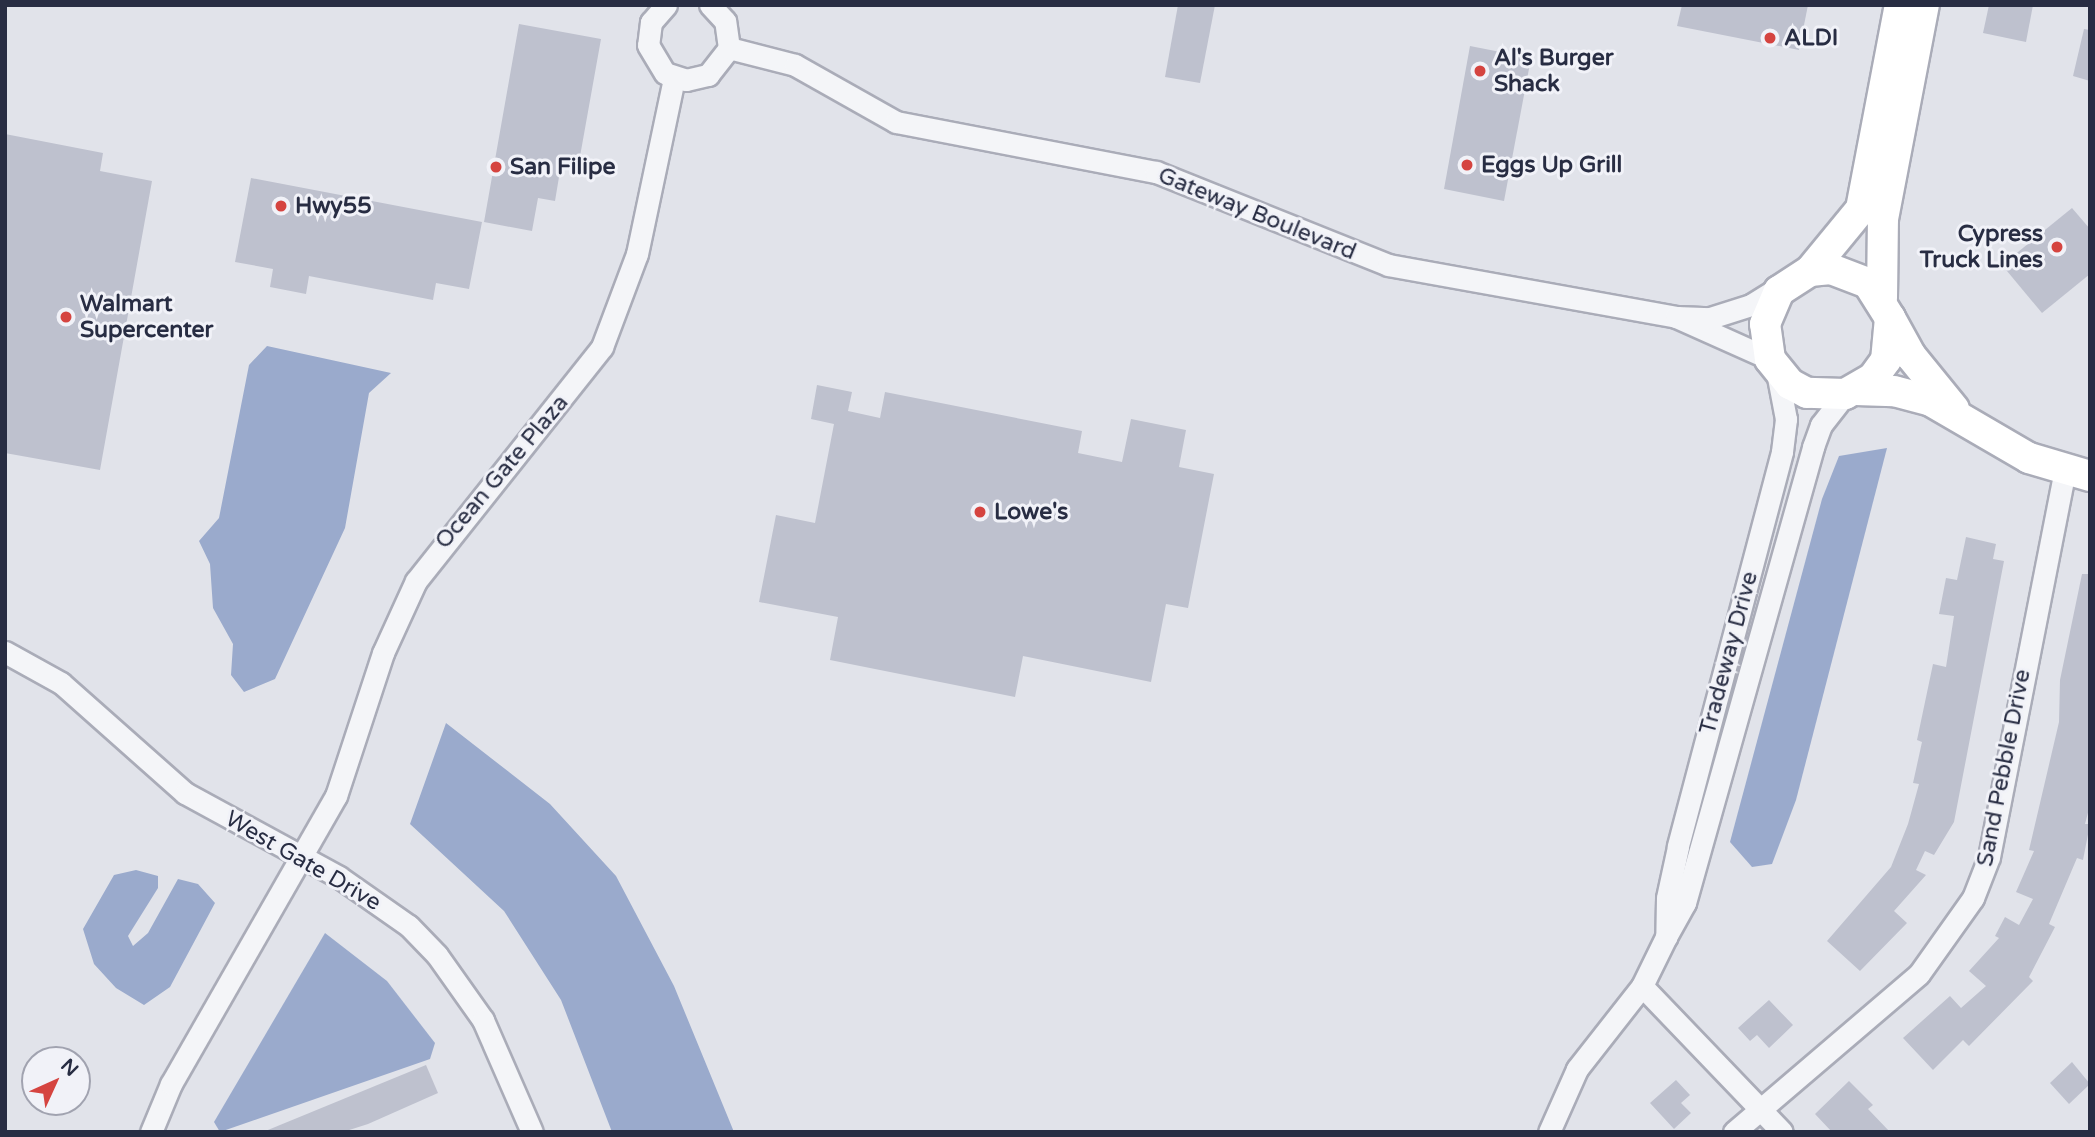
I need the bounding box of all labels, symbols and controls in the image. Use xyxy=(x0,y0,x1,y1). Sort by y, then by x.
place label: ALDI xyxy=(1784,24,1838,52)
marker: ALDI xyxy=(1762,30,1778,46)
place label: Al's Burger Shack xyxy=(1494,44,1613,98)
marker: Al's Burger Shack xyxy=(1472,63,1488,79)
place label: Eggs Up Grill xyxy=(1481,151,1622,179)
place label: San Filipe xyxy=(510,153,616,181)
marker: Eggs Up Grill xyxy=(1459,157,1475,173)
marker: San Filipe xyxy=(488,159,504,175)
street label: Gateway Boulevard xyxy=(1154,162,1360,266)
place label: Hwy55 xyxy=(295,192,372,220)
marker: Hwy55 xyxy=(273,198,289,214)
place label: Cypress Truck Lines xyxy=(1920,220,2043,274)
marker: Cypress Truck Lines xyxy=(2049,239,2065,255)
place label: Walmart Supercenter xyxy=(80,290,213,344)
marker: Walmart Supercenter xyxy=(58,309,74,325)
street label: Ocean Gate Plaza xyxy=(430,389,574,555)
place label: Lowe's xyxy=(994,498,1068,526)
marker: Lowe's xyxy=(972,504,988,520)
street label: Tradeway Drive xyxy=(1694,569,1764,737)
street label: Sand Pebble Drive xyxy=(1971,667,2037,869)
street label: West Gate Drive xyxy=(220,805,386,917)
north arrow xyxy=(21,1046,91,1116)
text: N xyxy=(56,1054,83,1081)

